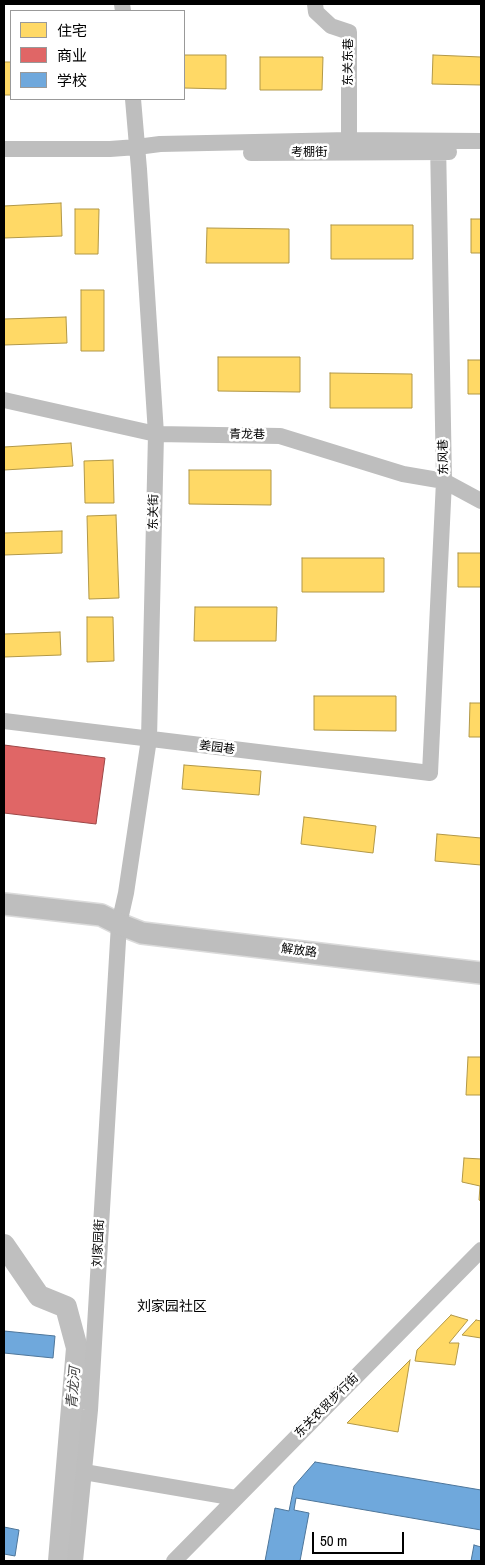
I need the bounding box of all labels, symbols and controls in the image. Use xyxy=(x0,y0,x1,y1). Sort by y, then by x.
legend xyxy=(10,10,185,100)
text: 住宅 xyxy=(57,20,87,41)
street label: 东关东巷 xyxy=(342,38,356,86)
text: 商业 xyxy=(57,45,87,66)
text: 学校 xyxy=(57,70,87,91)
street label: 考棚街 xyxy=(291,146,327,160)
street label: 青龙巷 xyxy=(229,427,265,443)
street label: 东风巷 xyxy=(436,439,452,475)
street label: 东关街 xyxy=(146,494,162,530)
street label: 姜园巷 xyxy=(198,739,236,757)
street label: 解放路 xyxy=(280,942,318,960)
street label: 刘家园街 xyxy=(91,1219,107,1267)
district label: 刘家园社区 xyxy=(137,1299,207,1315)
water label: 青龙河 xyxy=(64,1366,84,1410)
street label: 东关农贸步行街 xyxy=(292,1371,362,1441)
scale bar xyxy=(315,1522,408,1554)
text: 50 m xyxy=(320,1530,347,1551)

